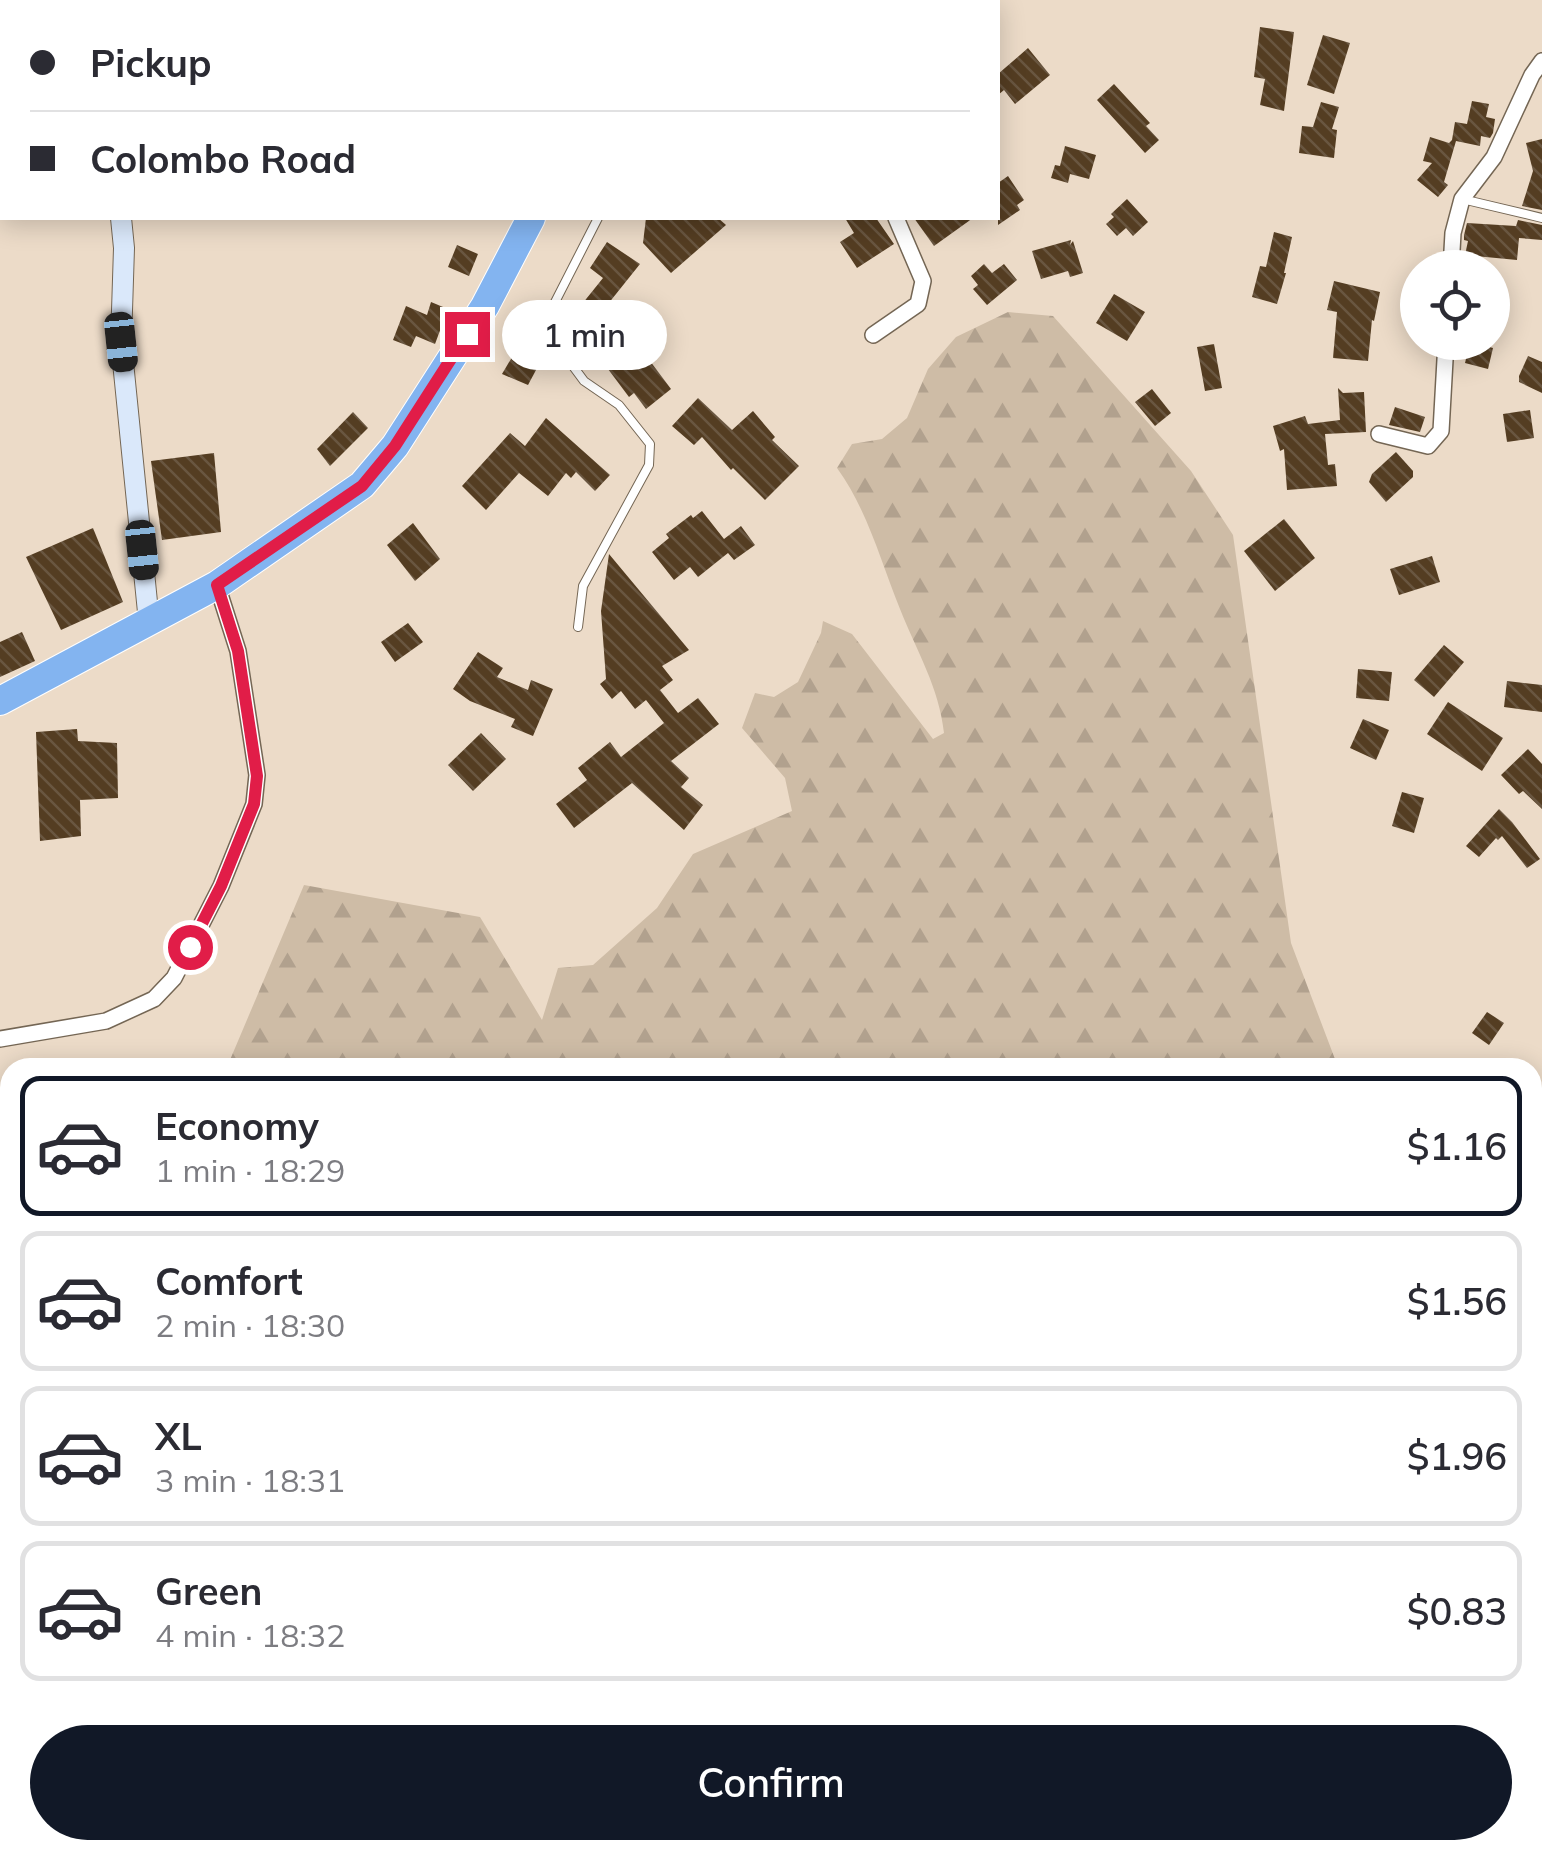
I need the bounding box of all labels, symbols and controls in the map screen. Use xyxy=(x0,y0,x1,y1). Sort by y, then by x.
text: Pickup xyxy=(90,39,212,87)
text: Colombo Road xyxy=(90,135,356,183)
map controls xyxy=(1400,250,1510,360)
button: locate xyxy=(1400,250,1510,360)
callout: 1 min xyxy=(502,299,667,369)
car xyxy=(103,311,139,373)
route end xyxy=(445,312,490,357)
text: 1 min xyxy=(543,315,626,355)
car xyxy=(124,519,160,581)
route start xyxy=(168,925,213,970)
icon: car xyxy=(35,1101,125,1191)
text: Economy xyxy=(155,1102,319,1150)
text: $1.16 xyxy=(1407,1122,1507,1170)
text: 1 min · 18:29 xyxy=(155,1150,345,1190)
icon: car xyxy=(35,1256,125,1346)
text: Comfort xyxy=(155,1257,303,1305)
text: $1.56 xyxy=(1407,1277,1507,1325)
text: 2 min · 18:30 xyxy=(155,1305,345,1345)
icon: car xyxy=(35,1411,125,1501)
text: XL xyxy=(155,1412,202,1460)
text: $1.96 xyxy=(1407,1432,1507,1480)
text: 3 min · 18:31 xyxy=(155,1460,345,1500)
icon: car xyxy=(35,1566,125,1656)
text: Green xyxy=(155,1567,262,1615)
text: $0.83 xyxy=(1407,1587,1507,1635)
text: 4 min · 18:32 xyxy=(155,1615,345,1655)
button: Confirm xyxy=(30,1725,1512,1840)

